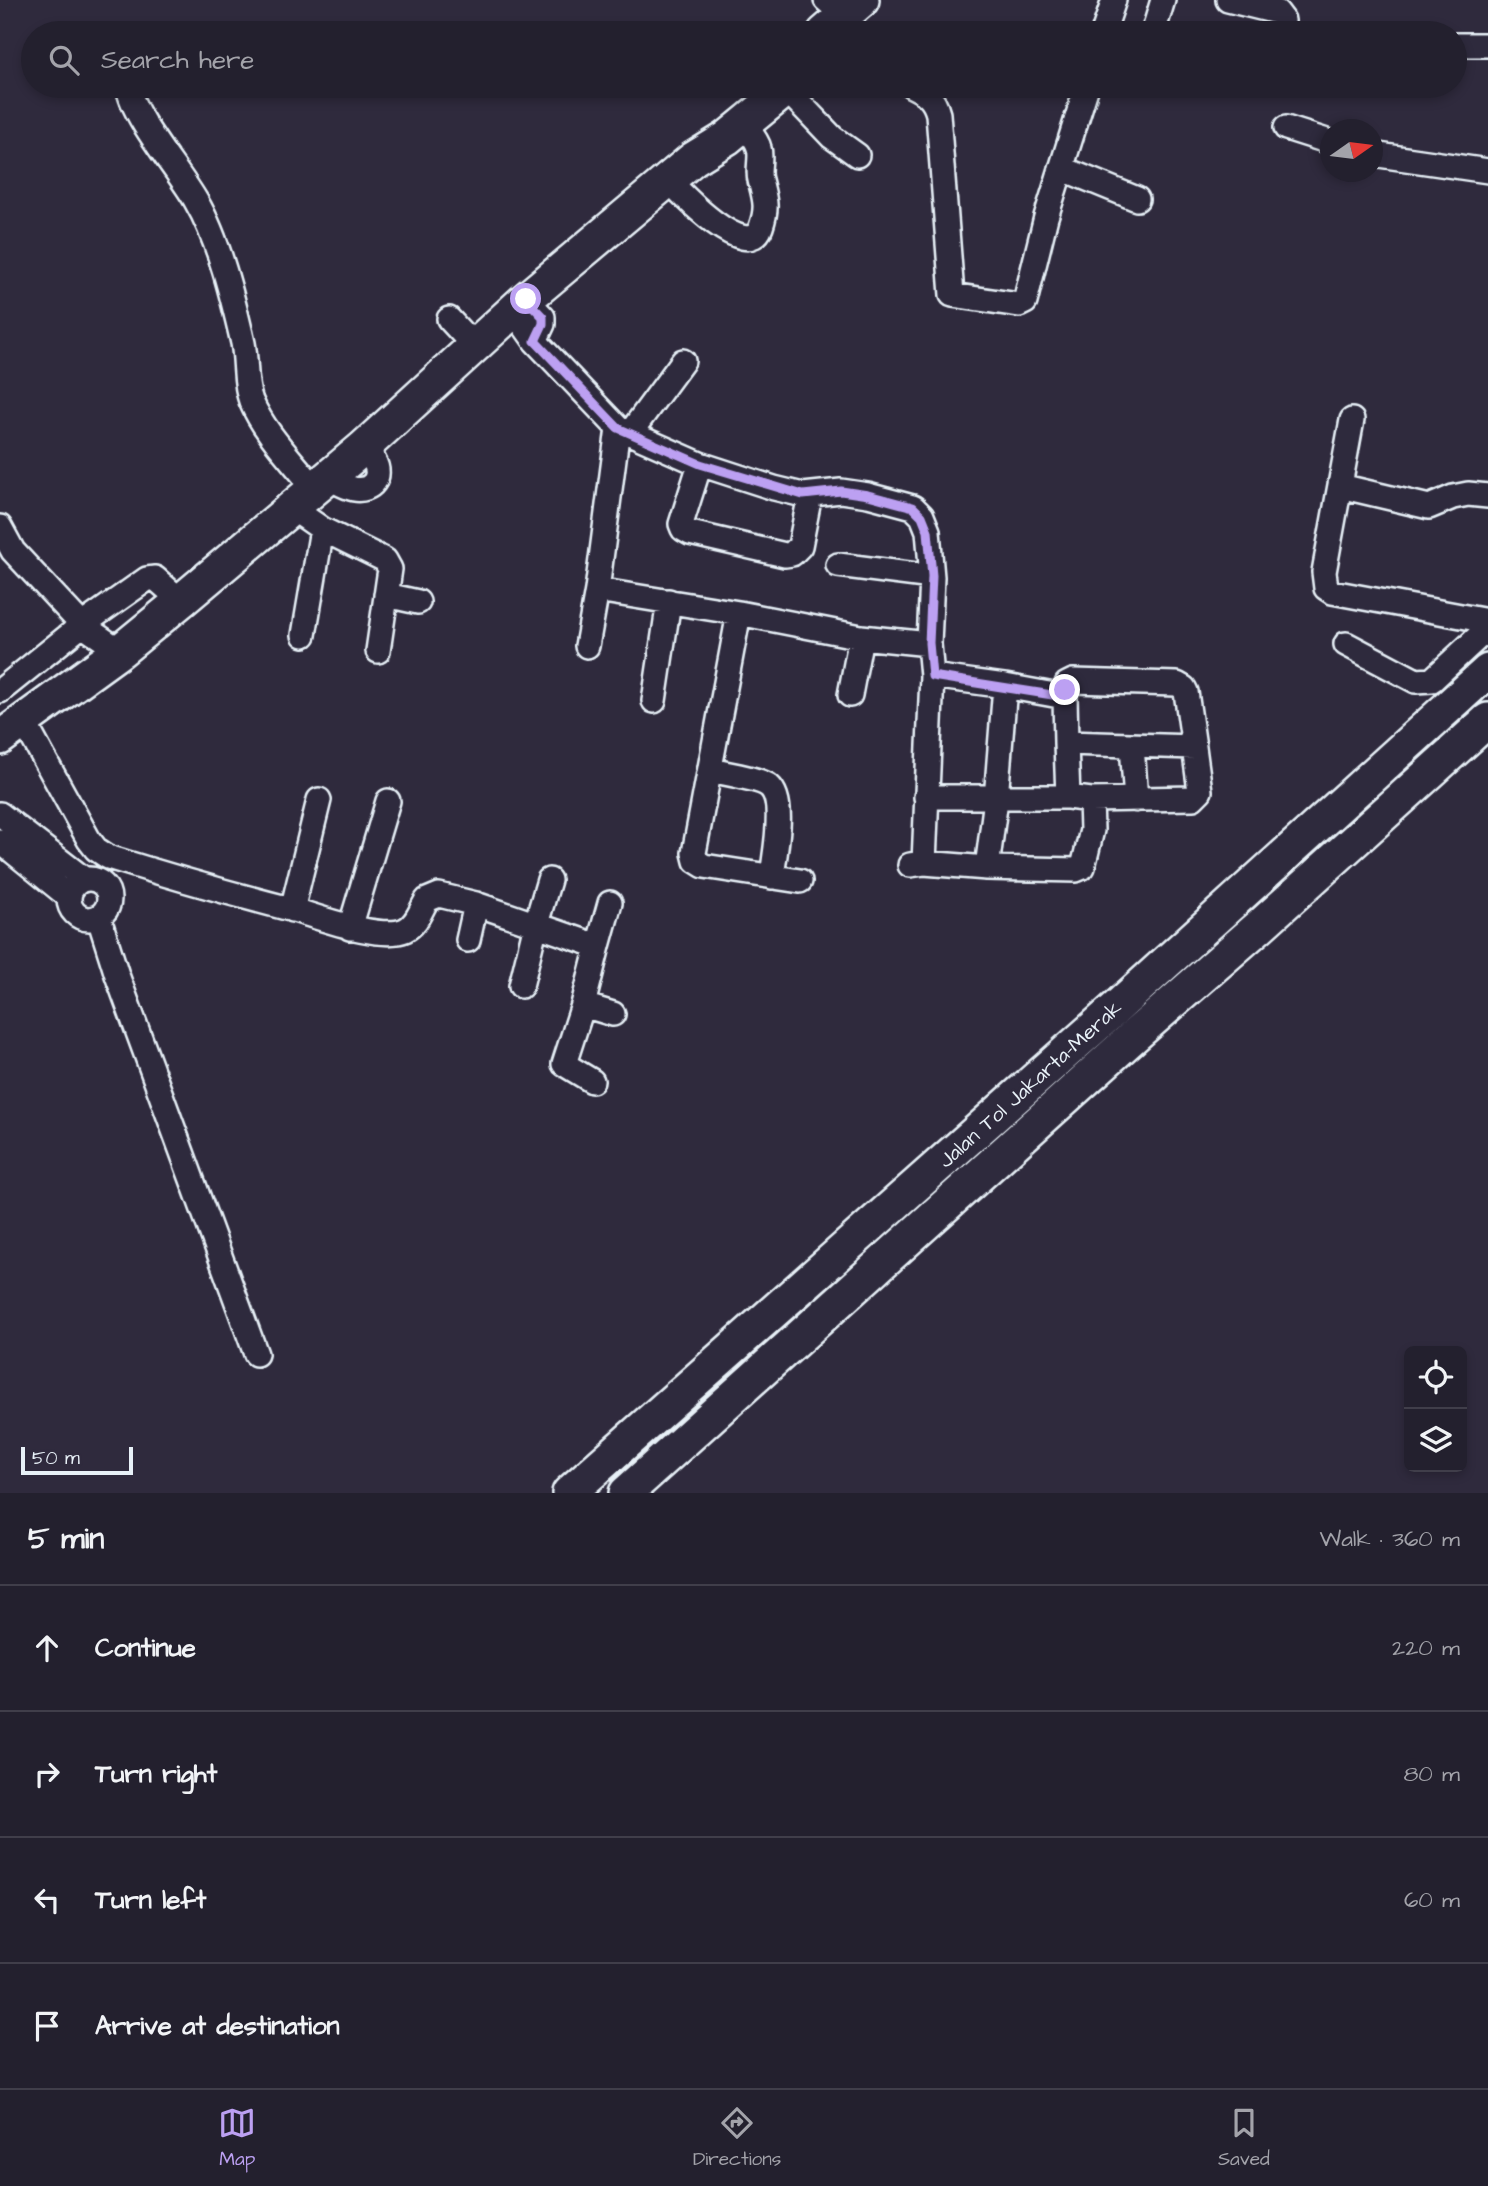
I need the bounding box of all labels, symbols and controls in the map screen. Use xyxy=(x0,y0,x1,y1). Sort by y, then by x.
search box xyxy=(21,21,1467,98)
icon: search xyxy=(45,41,83,79)
text: Search here xyxy=(101,42,254,78)
north arrow xyxy=(1320,119,1383,182)
route start xyxy=(510,283,541,314)
route end xyxy=(1049,674,1080,705)
street label: Jalan Tol Jakarta–Merak xyxy=(932,994,1128,1175)
map controls xyxy=(1404,1346,1467,1472)
button: locate xyxy=(1404,1346,1467,1409)
button: layers xyxy=(1404,1409,1467,1472)
scale bar xyxy=(21,1444,133,1476)
text: 50 m xyxy=(32,1445,80,1472)
text: 5 min xyxy=(28,1518,104,1560)
text: Walk · 360 m xyxy=(1320,1523,1460,1555)
icon: ahead xyxy=(28,1629,66,1667)
text: Continue xyxy=(95,1630,196,1666)
text: 220 m xyxy=(1392,1632,1460,1664)
icon: right xyxy=(28,1755,66,1793)
text: Turn right xyxy=(95,1756,217,1792)
text: 80 m xyxy=(1403,1758,1460,1790)
icon: left xyxy=(28,1881,66,1919)
text: Turn left xyxy=(95,1882,206,1918)
text: 60 m xyxy=(1404,1884,1460,1916)
icon: arrive xyxy=(28,2007,66,2045)
text: Arrive at destination xyxy=(95,2008,340,2044)
tab: Map xyxy=(218,2104,256,2173)
tab: Directions xyxy=(693,2104,781,2173)
tab: Saved xyxy=(1218,2104,1270,2173)

